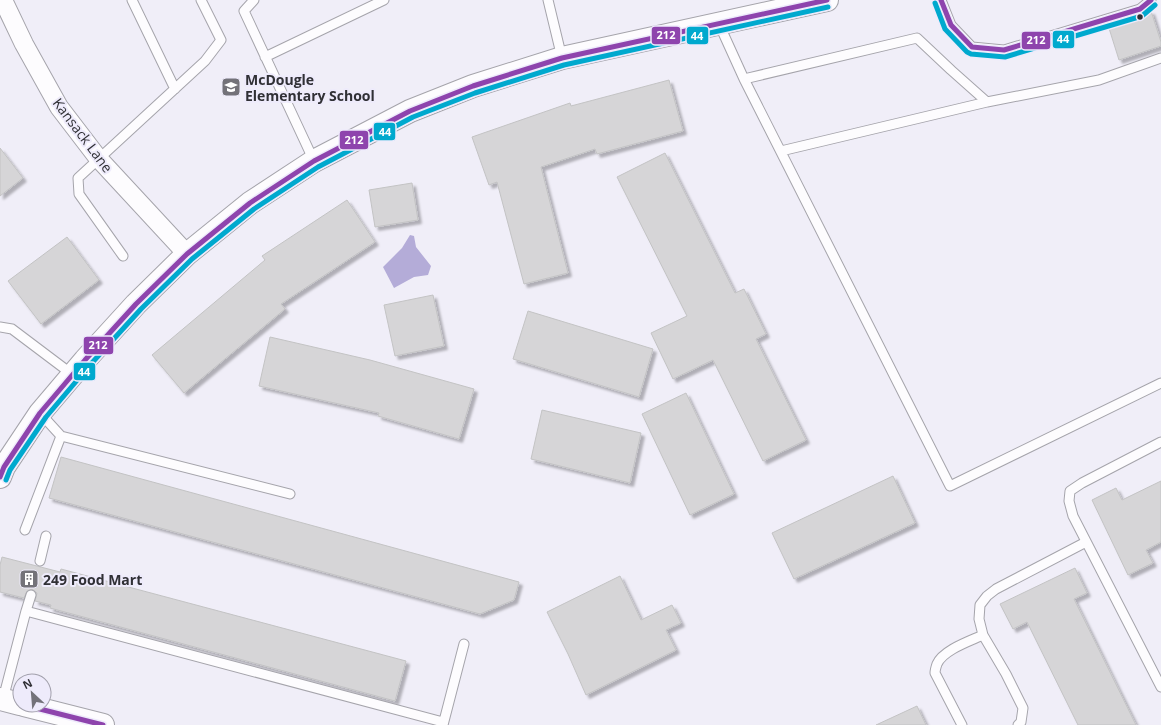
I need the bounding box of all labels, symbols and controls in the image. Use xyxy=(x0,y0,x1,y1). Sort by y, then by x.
unlabelled marker xyxy=(1135,12,1145,22)
line badge: 212 xyxy=(651,26,681,45)
line badge: 44 xyxy=(686,26,709,45)
text: 212 xyxy=(657,27,675,42)
text: 44 xyxy=(691,28,704,43)
line badge: 44 xyxy=(1052,30,1075,49)
line badge: 212 xyxy=(1021,31,1051,50)
text: 44 xyxy=(1057,31,1070,46)
text: 212 xyxy=(1027,32,1045,47)
place label: McDougle Elementary School xyxy=(245,70,375,105)
school or university icon: McDougle Elementary School xyxy=(220,76,242,98)
street label: Kansack Lane xyxy=(49,94,117,176)
line badge: 44 xyxy=(373,122,396,141)
text: 44 xyxy=(379,124,392,139)
line badge: 212 xyxy=(339,130,369,150)
text: 212 xyxy=(345,132,363,147)
line badge: 212 xyxy=(83,336,114,355)
text: 212 xyxy=(89,337,107,352)
line badge: 44 xyxy=(73,362,96,381)
text: 44 xyxy=(78,364,91,379)
building icon: 249 Food Mart xyxy=(18,568,40,590)
place label: 249 Food Mart xyxy=(43,570,142,589)
north arrow xyxy=(12,673,52,713)
text: N xyxy=(20,675,35,692)

